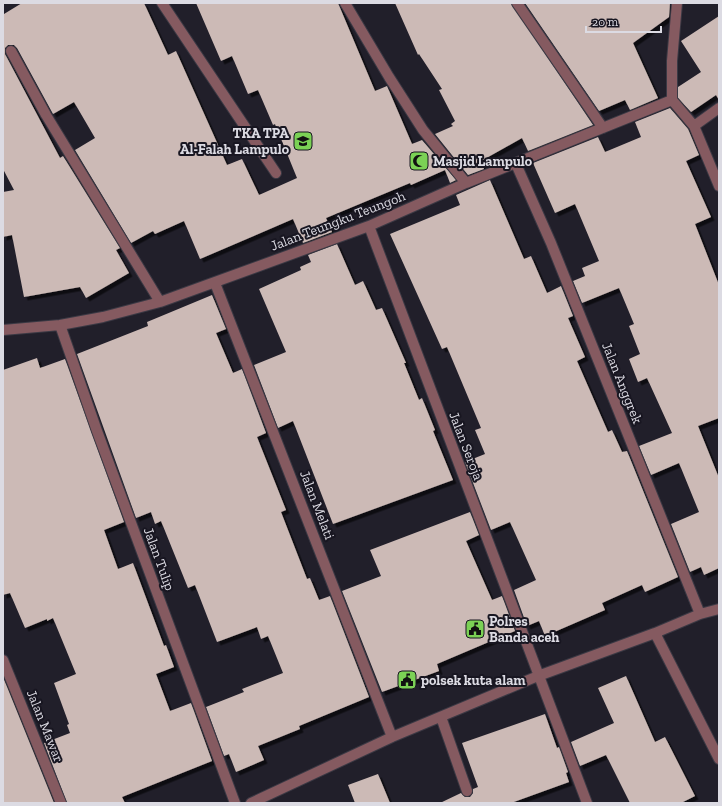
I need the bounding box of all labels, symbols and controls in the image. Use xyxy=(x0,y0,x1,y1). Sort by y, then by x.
scale bar xyxy=(586,8,661,34)
text: 20 m xyxy=(592,15,619,29)
place label: TKA TPA Al-Falah Lampulo xyxy=(180,125,290,158)
school or university icon: TKA TPA Al-Falah Lampulo xyxy=(292,130,314,152)
mosque icon: Masjid Lampulo xyxy=(408,150,430,172)
place label: Masjid Lampulo xyxy=(433,153,533,170)
street label: Jalan Teungku Teungoh xyxy=(268,187,408,255)
street label: Jalan Anggrek xyxy=(598,340,646,427)
street label: Jalan Seroja xyxy=(445,409,487,483)
street label: Jalan Melati xyxy=(296,468,338,542)
street label: Jalan Tulip xyxy=(140,525,178,593)
place label: Polres Banda aceh xyxy=(489,613,559,646)
public building icon: Polres Banda aceh xyxy=(464,618,486,640)
public building icon: polsek kuta alam xyxy=(396,669,418,691)
place label: polsek kuta alam xyxy=(421,672,526,689)
street label: Jalan Mawar xyxy=(23,687,67,765)

